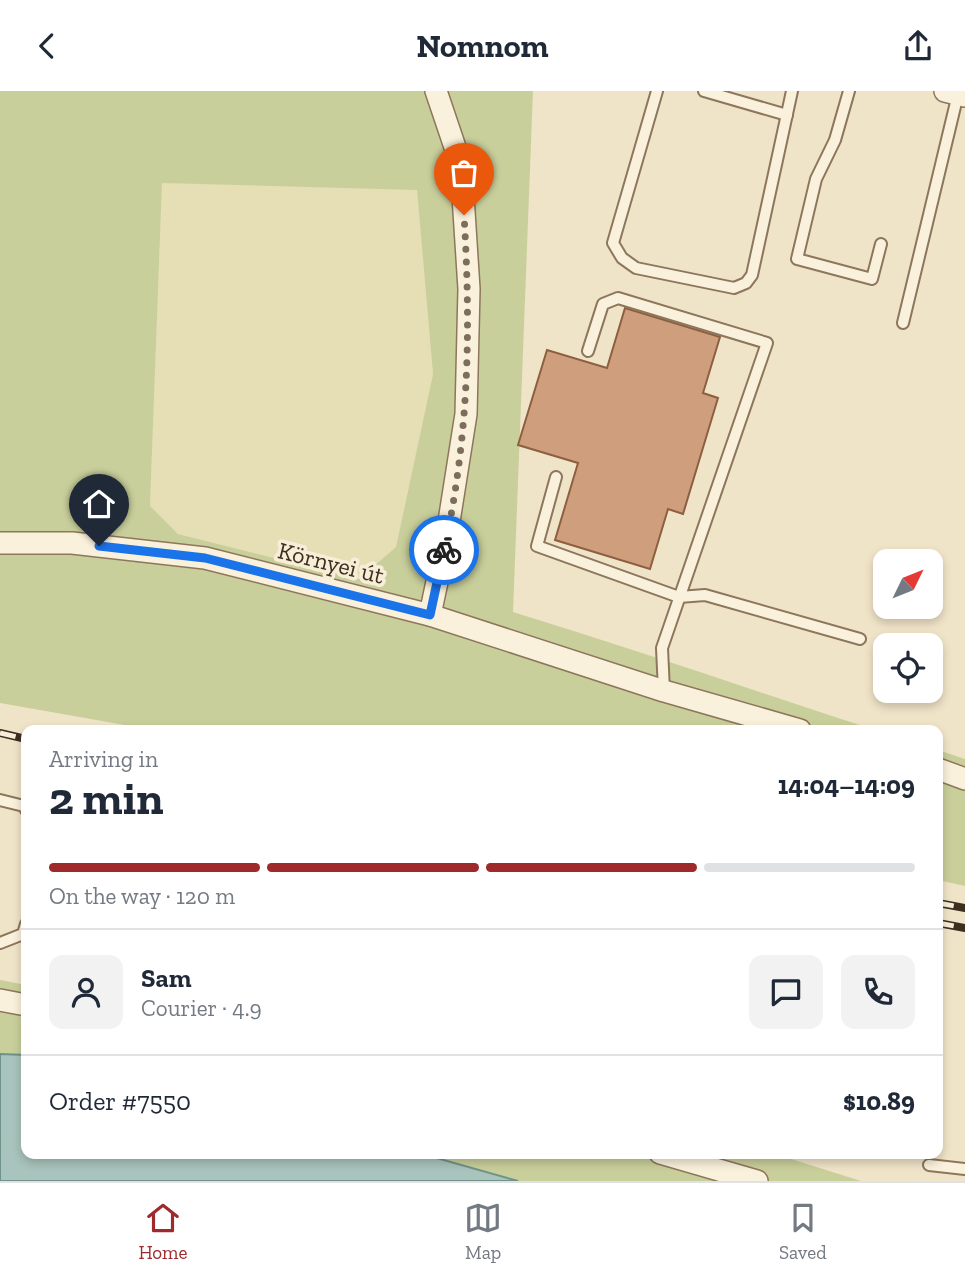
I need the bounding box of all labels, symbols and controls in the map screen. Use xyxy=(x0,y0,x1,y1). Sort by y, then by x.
icon: back xyxy=(28,27,66,65)
text: Nomnom xyxy=(416,27,549,65)
icon: share xyxy=(899,27,937,65)
pin xyxy=(434,143,494,215)
icon: bag xyxy=(445,154,483,192)
pin xyxy=(69,474,129,546)
icon: home xyxy=(80,485,118,523)
courier xyxy=(409,515,479,585)
icon: bike xyxy=(425,531,463,569)
street label: Környei út xyxy=(275,535,387,590)
north arrow xyxy=(873,549,943,619)
map controls xyxy=(873,549,943,703)
button: locate xyxy=(873,633,943,703)
text: Arriving in xyxy=(49,745,158,773)
text: 14:04–14:09 xyxy=(778,769,915,801)
text: 2 min xyxy=(49,771,164,826)
text: On the way · 120 m xyxy=(49,882,235,910)
button: person xyxy=(49,955,123,1029)
button: chat xyxy=(749,955,823,1029)
button: phone xyxy=(841,955,915,1029)
text: Sam xyxy=(141,962,191,994)
text: Courier · 4.9 xyxy=(141,994,262,1022)
text: Order #7550 xyxy=(49,1085,191,1117)
text: $10.89 xyxy=(843,1085,915,1117)
tab: Home xyxy=(138,1199,187,1264)
tab: Map xyxy=(464,1199,502,1264)
tab: Saved xyxy=(779,1199,827,1264)

